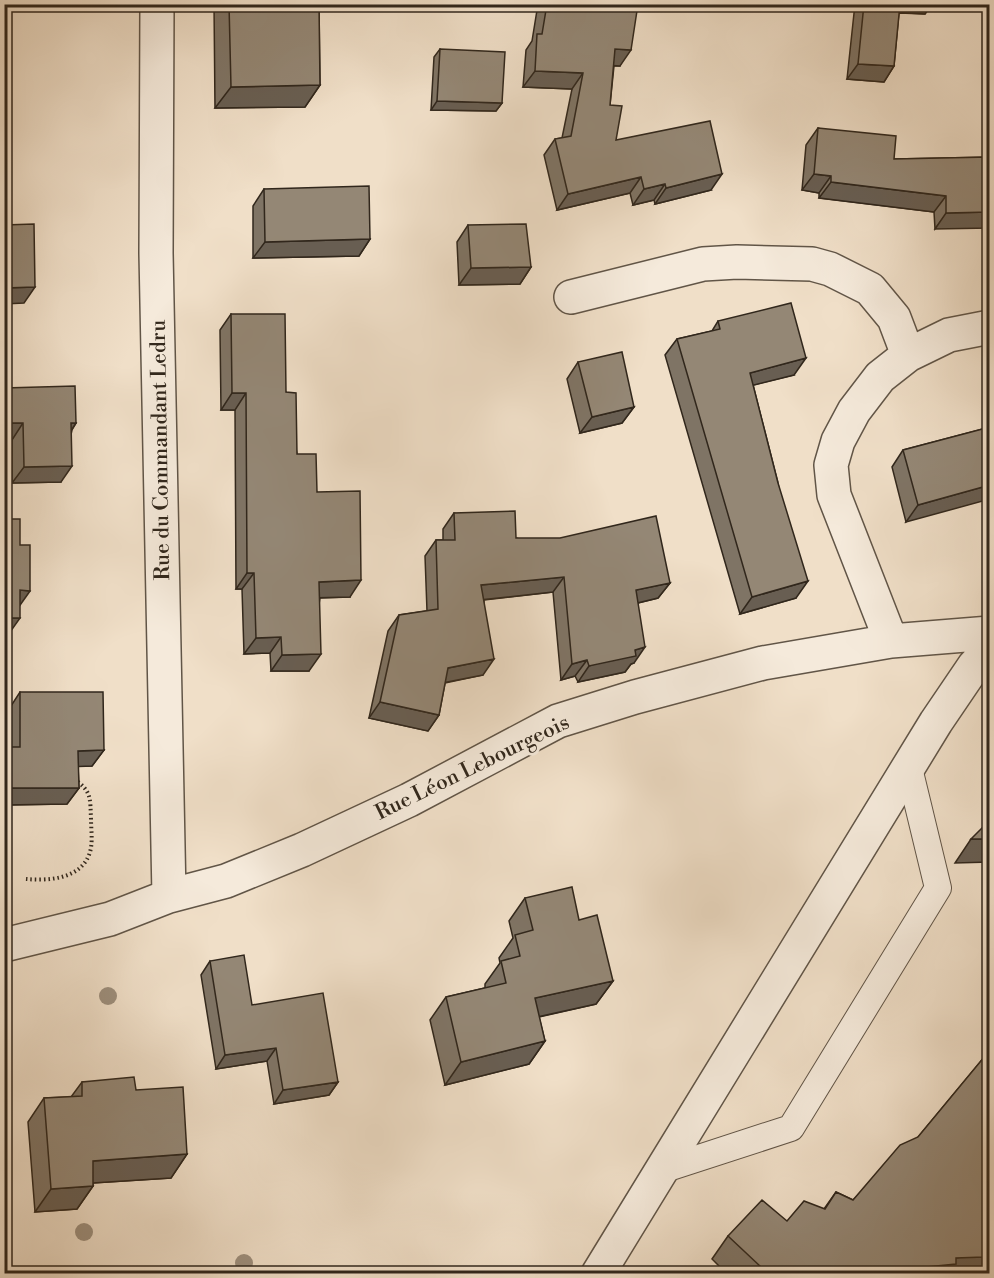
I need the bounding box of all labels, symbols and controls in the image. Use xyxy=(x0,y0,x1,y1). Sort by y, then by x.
street label: Rue du Commandant Ledru xyxy=(146,319,176,581)
street label: Rue Léon Lebourgeois xyxy=(371,710,574,826)

